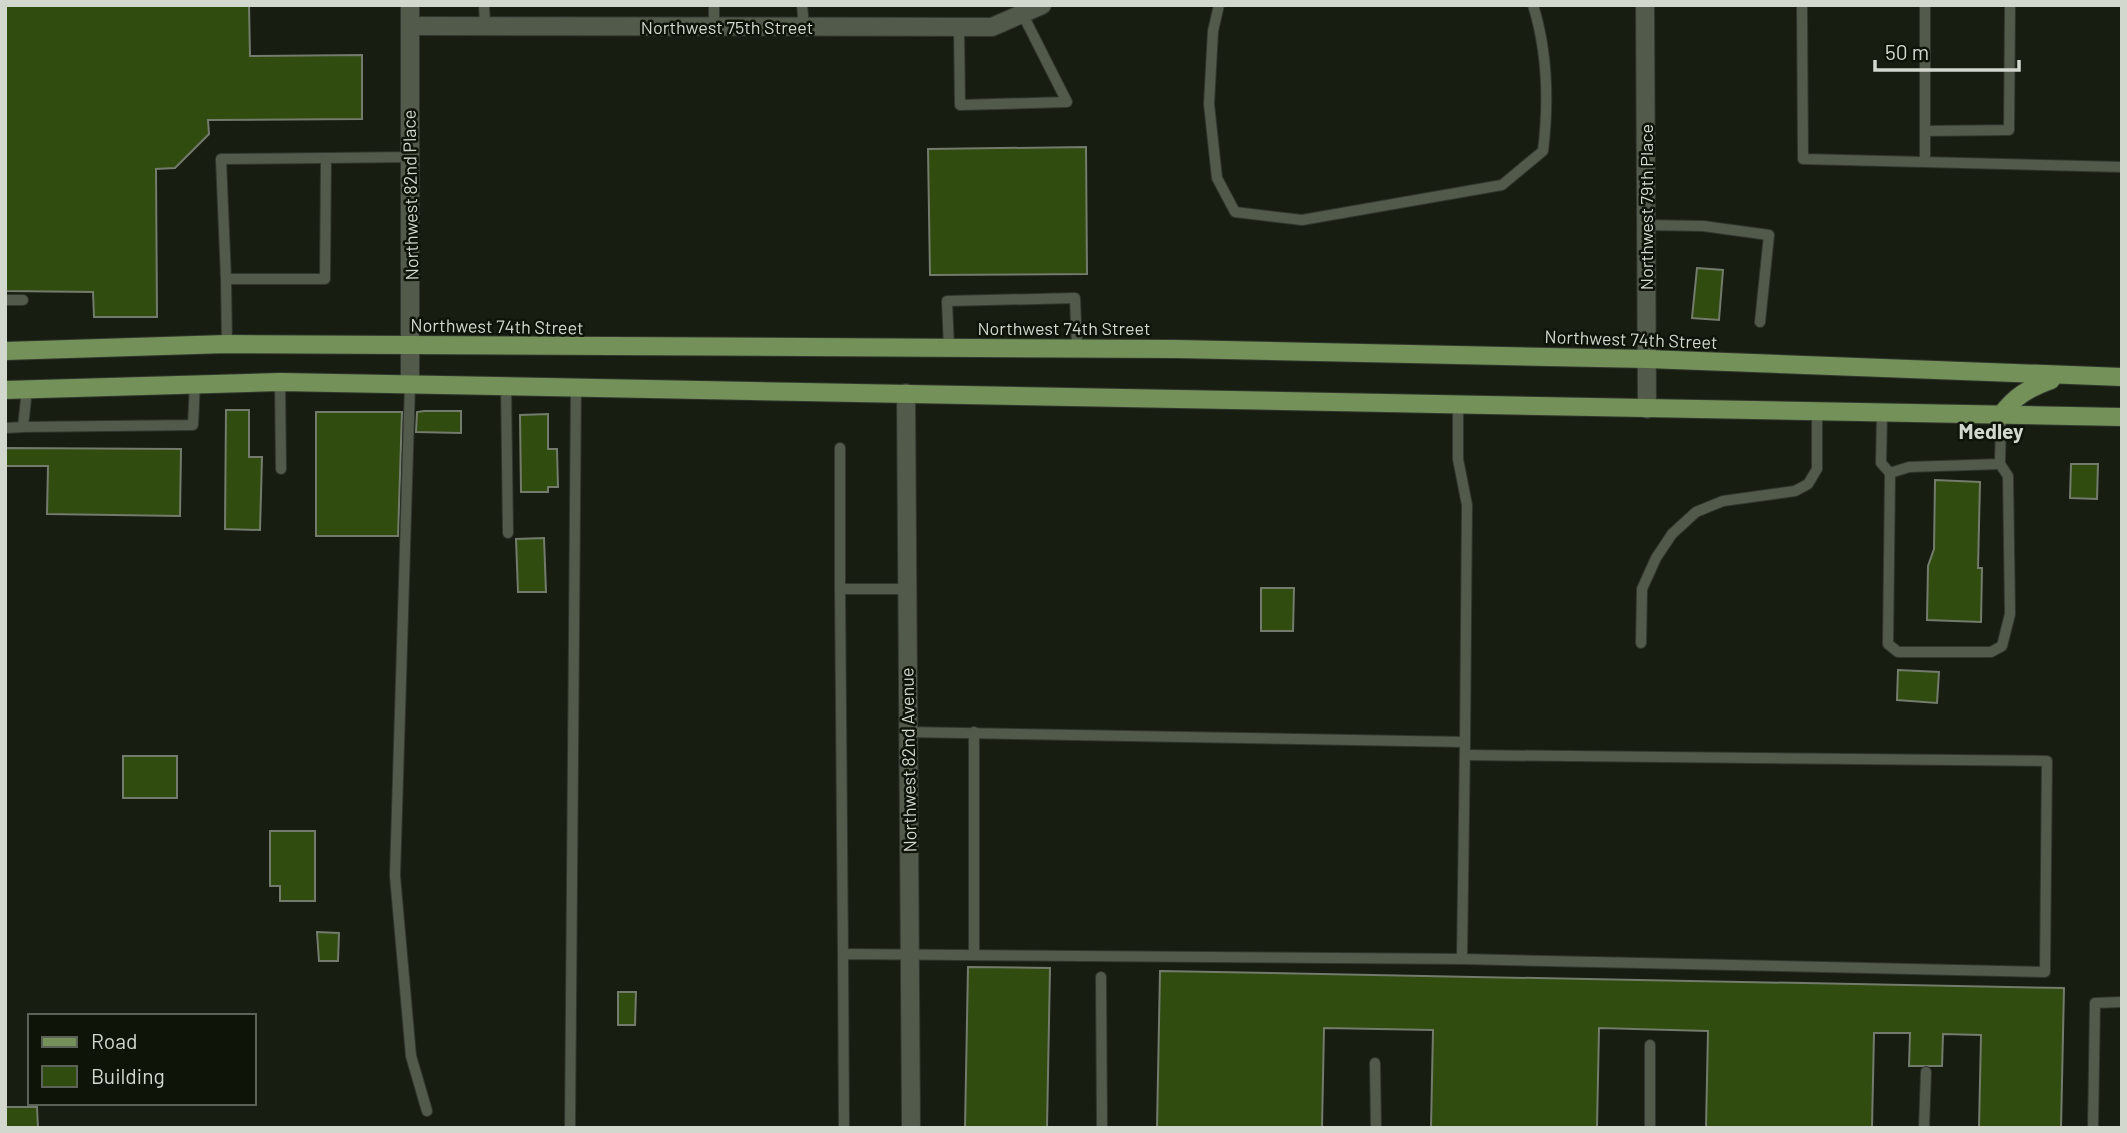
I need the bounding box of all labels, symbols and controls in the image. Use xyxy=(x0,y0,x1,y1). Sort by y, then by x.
street label: Northwest 75th Street xyxy=(641,16,813,38)
scale bar xyxy=(1875,28,2018,72)
text: 50 m xyxy=(1885,39,1929,64)
street label: Northwest 82nd Place xyxy=(398,109,422,281)
street label: Northwest 79th Place xyxy=(1635,124,1657,290)
street label: Northwest 74th Street xyxy=(410,313,584,339)
street label: Northwest 74th Street xyxy=(977,317,1151,339)
street label: Northwest 74th Street xyxy=(1544,325,1718,353)
district label: Medley xyxy=(1959,418,2024,443)
street label: Northwest 82nd Avenue xyxy=(895,667,921,853)
legend xyxy=(28,1014,256,1105)
text: Road xyxy=(91,1028,137,1053)
text: Building xyxy=(91,1063,165,1088)

